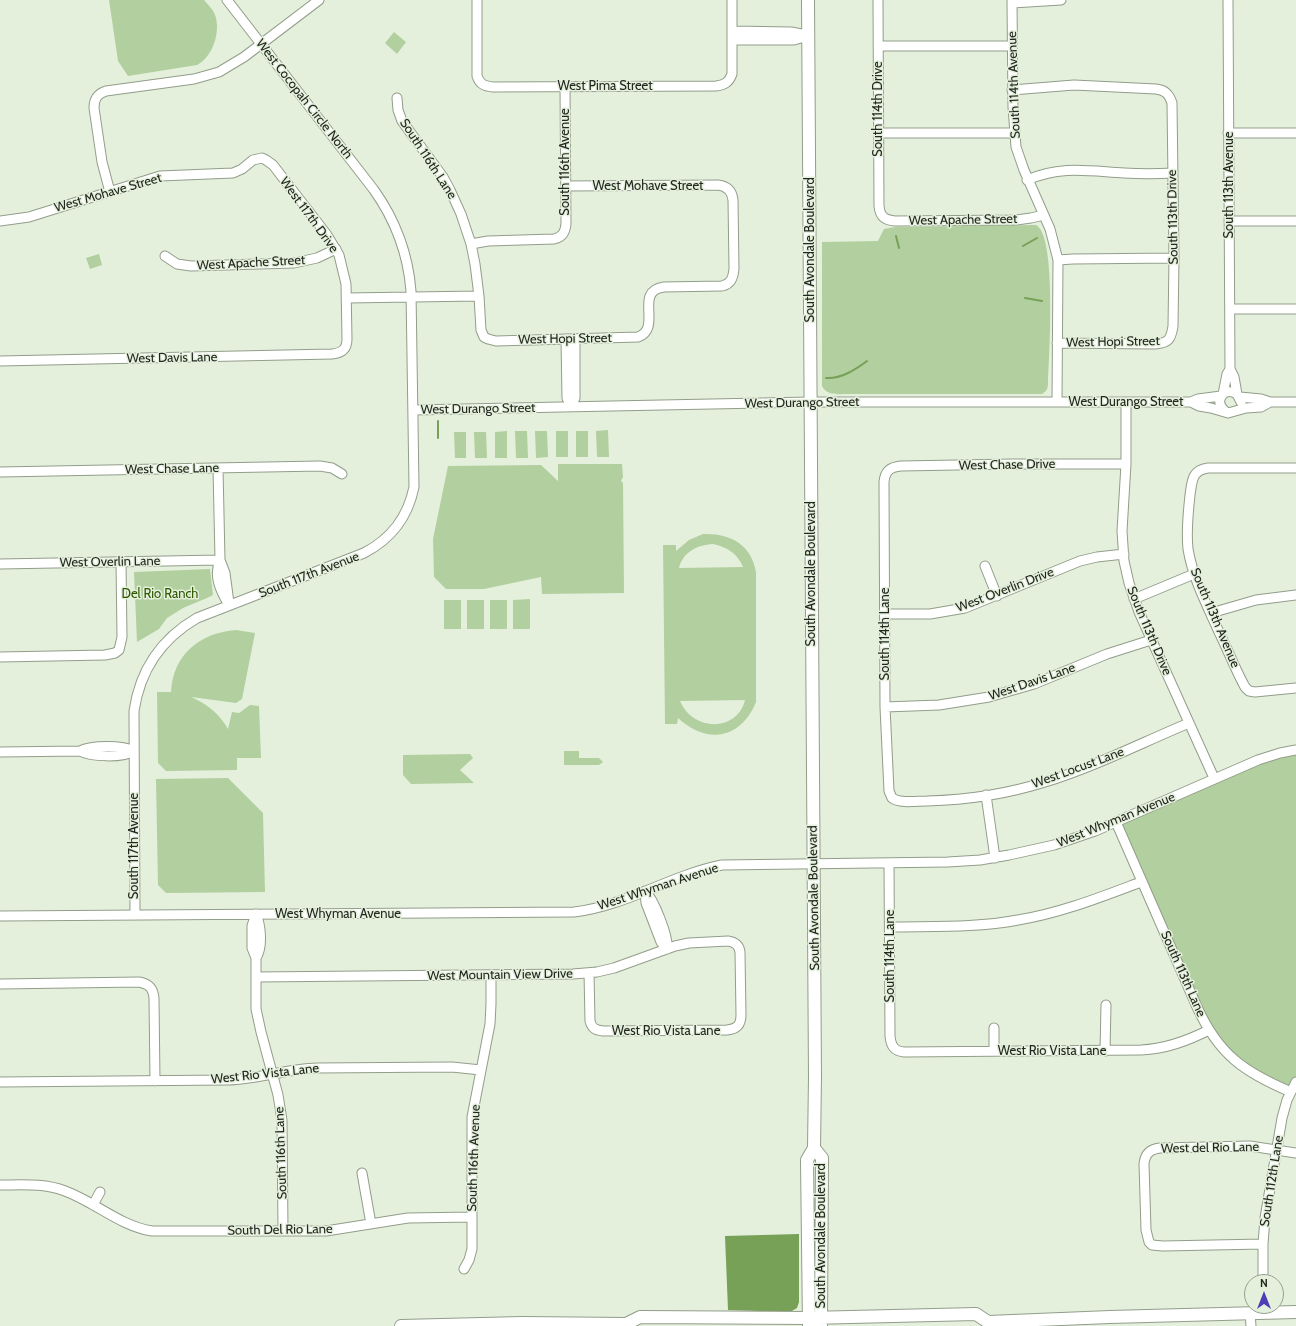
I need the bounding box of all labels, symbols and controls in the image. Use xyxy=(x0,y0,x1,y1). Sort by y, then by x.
street label: South 114th Avenue xyxy=(1004,31,1024,139)
street label: West Cocopah Circle North xyxy=(252,36,356,162)
street label: South 114th Drive xyxy=(870,61,886,157)
street label: West Pima Street xyxy=(557,78,653,94)
street label: South 116th Avenue xyxy=(557,108,573,216)
street label: South 116th Lane xyxy=(396,116,460,202)
street label: South 113th Avenue xyxy=(1221,132,1237,238)
street label: South 113th Drive xyxy=(1164,169,1182,265)
street label: West Mohave Street xyxy=(52,170,164,216)
street label: West 117th Drive xyxy=(276,174,342,256)
street label: South Avondale Boulevard xyxy=(802,177,818,323)
street label: West Mohave Street xyxy=(592,178,704,194)
street label: West Apache Street xyxy=(909,211,1017,229)
street label: West Apache Street xyxy=(196,252,306,274)
street label: West Hopi Street xyxy=(518,330,612,348)
street label: West Hopi Street xyxy=(1066,333,1160,351)
street label: West Davis Lane xyxy=(127,349,217,367)
street label: West Durango Street xyxy=(744,394,860,412)
street label: West Durango Street xyxy=(1069,394,1183,410)
street label: West Durango Street xyxy=(420,400,536,418)
street label: West Chase Drive xyxy=(959,456,1055,474)
street label: West Chase Lane xyxy=(125,460,219,478)
street label: South Avondale Boulevard xyxy=(803,501,819,647)
street label: South 117th Avenue xyxy=(256,549,362,601)
street label: West Overlin Lane xyxy=(59,553,161,571)
street label: West Overlin Drive xyxy=(954,564,1056,616)
street label: South 113th Avenue xyxy=(1187,566,1243,670)
street label: South 113th Drive xyxy=(1123,584,1175,678)
park label: Del Rio Ranch xyxy=(122,586,198,602)
street label: South 114th Lane xyxy=(877,588,893,680)
street label: West Davis Lane xyxy=(987,660,1077,704)
street label: West Locust Lane xyxy=(1030,744,1126,792)
street label: West Whyman Avenue xyxy=(1055,789,1177,851)
street label: South 117th Avenue xyxy=(126,793,142,899)
street label: South Avondale Boulevard xyxy=(805,825,823,971)
street label: West Whyman Avenue xyxy=(596,860,720,914)
street label: West Whyman Avenue xyxy=(275,906,401,922)
street label: South 114th Lane xyxy=(882,910,898,1002)
street label: South 113th Lane xyxy=(1157,929,1209,1019)
street label: West Mountain View Drive xyxy=(427,966,573,984)
street label: West Rio Vista Lane xyxy=(612,1023,720,1039)
street label: West Rio Vista Lane xyxy=(998,1043,1106,1059)
street label: West Rio Vista Lane xyxy=(210,1061,320,1087)
street label: South 116th Avenue xyxy=(464,1104,484,1212)
street label: South 116th Lane xyxy=(272,1106,290,1200)
street label: South 112th Lane xyxy=(1257,1134,1287,1228)
street label: West del Rio Lane xyxy=(1161,1139,1259,1157)
street label: South Avondale Boulevard xyxy=(813,1163,829,1309)
street label: South Del Rio Lane xyxy=(227,1221,333,1239)
north arrow xyxy=(1244,1274,1284,1314)
text: N xyxy=(1260,1276,1268,1290)

